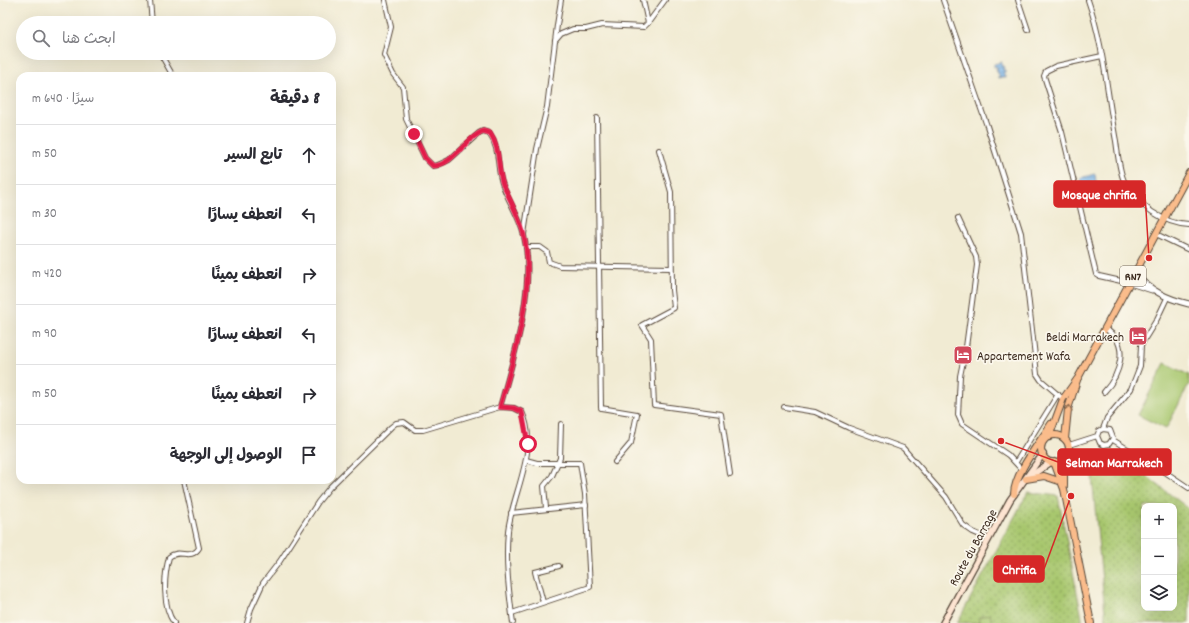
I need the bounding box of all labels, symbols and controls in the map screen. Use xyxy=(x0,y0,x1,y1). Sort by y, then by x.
search box xyxy=(16,16,336,60)
icon: search xyxy=(30,27,52,49)
text: ابحث هنا xyxy=(62,29,116,51)
text: 8 دقيقة xyxy=(270,88,320,112)
text: سيرًا · 640 m xyxy=(32,90,94,109)
route end xyxy=(405,125,423,143)
icon: ahead xyxy=(298,144,320,166)
text: 50 m xyxy=(32,145,57,164)
text: تابع السير xyxy=(225,145,282,167)
callout: Mosque chrifia xyxy=(1054,181,1145,207)
text: Mosque chrifia xyxy=(1062,186,1138,206)
icon: left xyxy=(298,204,320,226)
text: 30 m xyxy=(32,205,57,224)
text: انعطف يسارًا xyxy=(208,205,282,227)
icon: right xyxy=(298,264,320,286)
text: 420 m xyxy=(32,265,62,284)
text: انعطف يمينًا xyxy=(212,265,282,287)
road number: RN7 xyxy=(1120,266,1146,286)
icon: left xyxy=(298,324,320,346)
text: 90 m xyxy=(32,325,57,344)
text: انعطف يسارًا xyxy=(208,325,282,347)
hotel icon: Beldi Marrakech xyxy=(1127,325,1149,347)
place label: Beldi Marrakech xyxy=(1046,329,1124,348)
hotel icon: Appartement Wafa xyxy=(952,344,974,366)
place label: Appartement Wafa xyxy=(977,348,1071,367)
icon: right xyxy=(298,384,320,406)
text: 50 m xyxy=(32,385,57,404)
text: انعطف يمينًا xyxy=(212,385,282,407)
one-way arrow xyxy=(1064,405,1072,411)
route start xyxy=(519,435,537,453)
icon: arrive xyxy=(298,444,320,466)
text: الوصول إلى الوجهة xyxy=(170,445,282,467)
callout: Selman Marrakech xyxy=(1058,449,1171,475)
text: Selman Marrakech xyxy=(1065,454,1163,474)
map controls xyxy=(1141,503,1177,611)
button: + xyxy=(1141,503,1177,539)
street label: Route du Barrage xyxy=(945,506,1003,590)
button: − xyxy=(1141,539,1177,575)
callout: Chrifia xyxy=(994,556,1044,582)
text: Chrifia xyxy=(1002,561,1037,581)
button: layers xyxy=(1141,575,1177,611)

